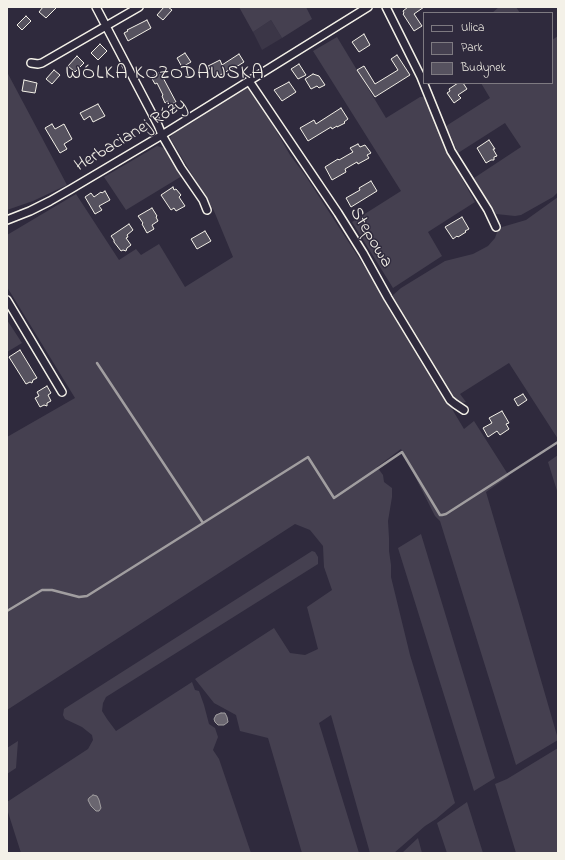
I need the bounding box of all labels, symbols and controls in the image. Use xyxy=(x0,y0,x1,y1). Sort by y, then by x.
legend xyxy=(423,12,553,84)
text: Ulica xyxy=(461,19,485,37)
text: Park xyxy=(461,39,483,57)
text: Budynek xyxy=(461,59,506,77)
district label: WÓLKA KOZODAWSKA xyxy=(65,63,265,87)
street label: Herbacianej Róży xyxy=(71,94,191,178)
street label: Stepowa xyxy=(344,204,396,272)

